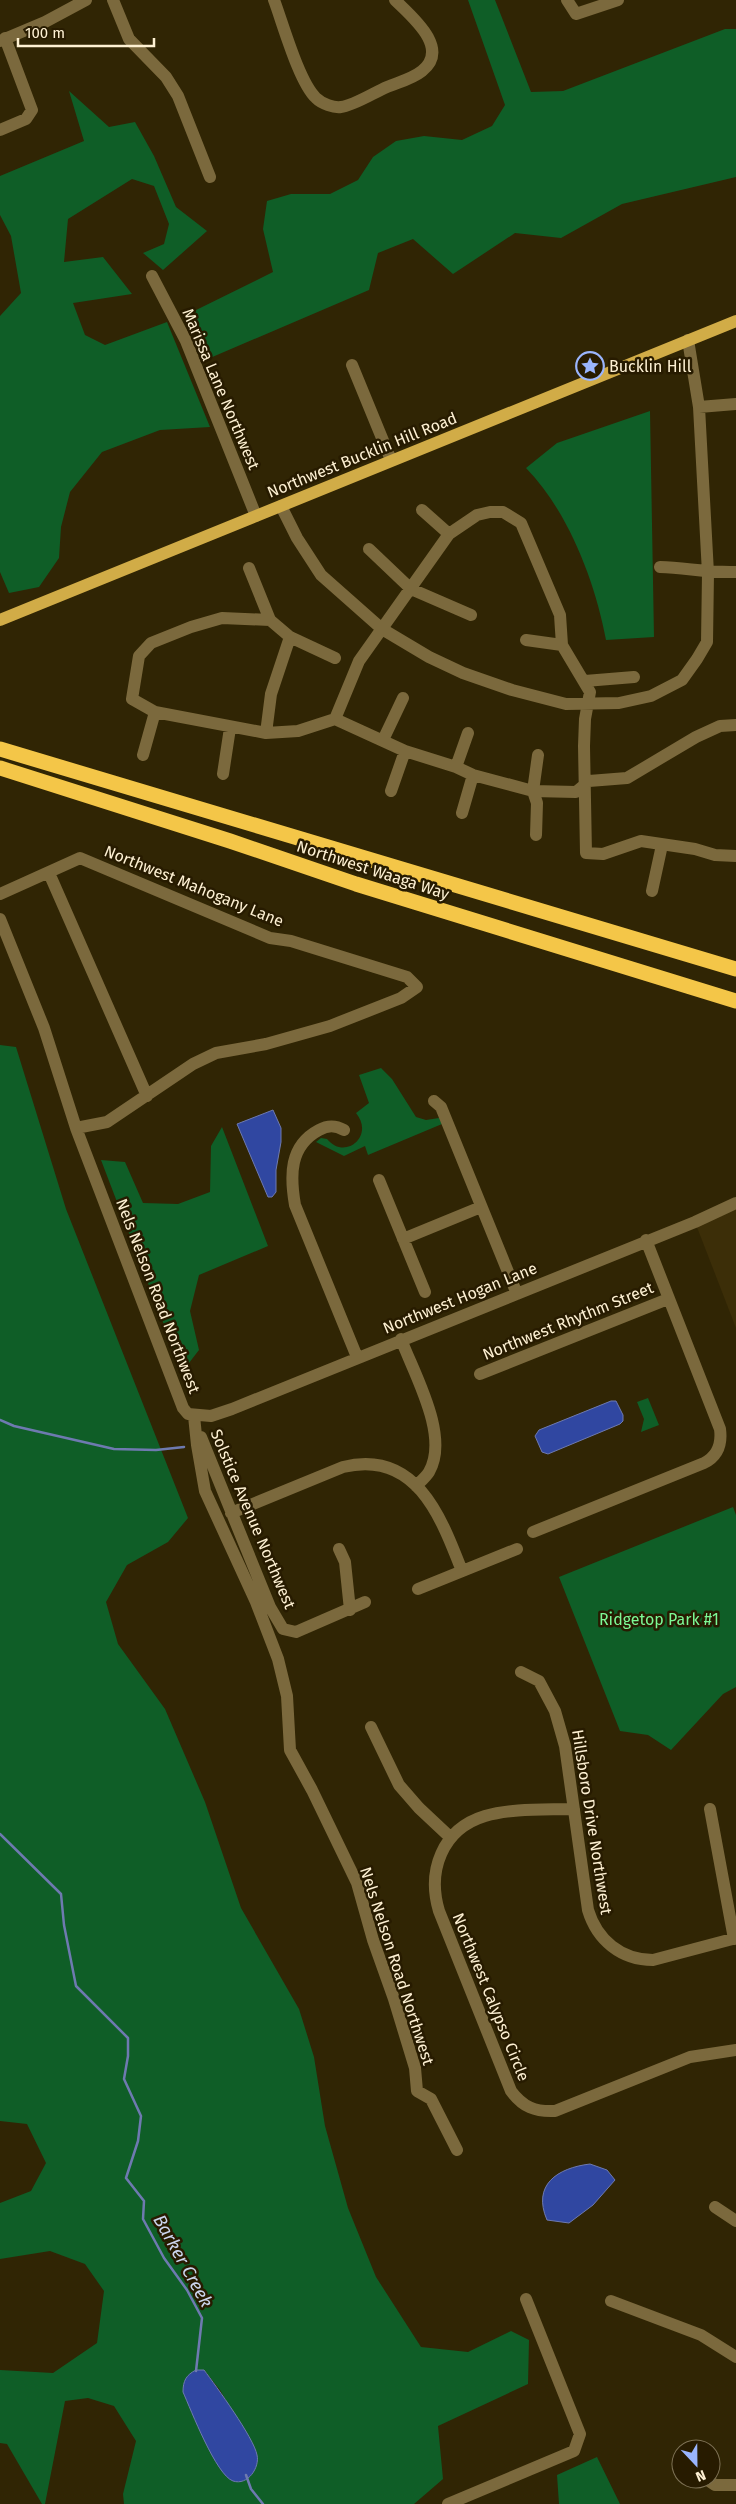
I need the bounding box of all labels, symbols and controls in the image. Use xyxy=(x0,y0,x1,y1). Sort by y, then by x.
scale bar xyxy=(18,15,154,47)
text: 100 m xyxy=(25,24,65,42)
street label: Marissa Lane Northwest xyxy=(178,306,264,473)
place icon: Bucklin Hill xyxy=(575,351,605,381)
place label: Bucklin Hill xyxy=(609,357,692,376)
street label: Northwest Bucklin Hill Road xyxy=(264,408,460,502)
street label: Northwest Waaga Way xyxy=(294,836,452,904)
street label: Northwest Mahogany Lane xyxy=(101,841,287,931)
street label: Nels Nelson Road Northwest xyxy=(112,1196,204,1396)
street label: Northwest Hogan Lane xyxy=(380,1258,540,1338)
street label: Northwest Rhythm Street xyxy=(480,1278,656,1364)
street label: Solstice Avenue Northwest xyxy=(207,1426,300,1612)
park label: Ridgetop Park #1 xyxy=(599,1610,719,1629)
street label: Hillsboro Drive Northwest xyxy=(568,1728,616,1916)
street label: Nels Nelson Road Northwest xyxy=(356,1865,438,2068)
street label: Northwest Calypso Circle xyxy=(449,1910,533,2084)
water label: Barker Creek xyxy=(148,2211,218,2312)
north arrow xyxy=(671,2439,721,2489)
text: N xyxy=(693,2466,708,2485)

